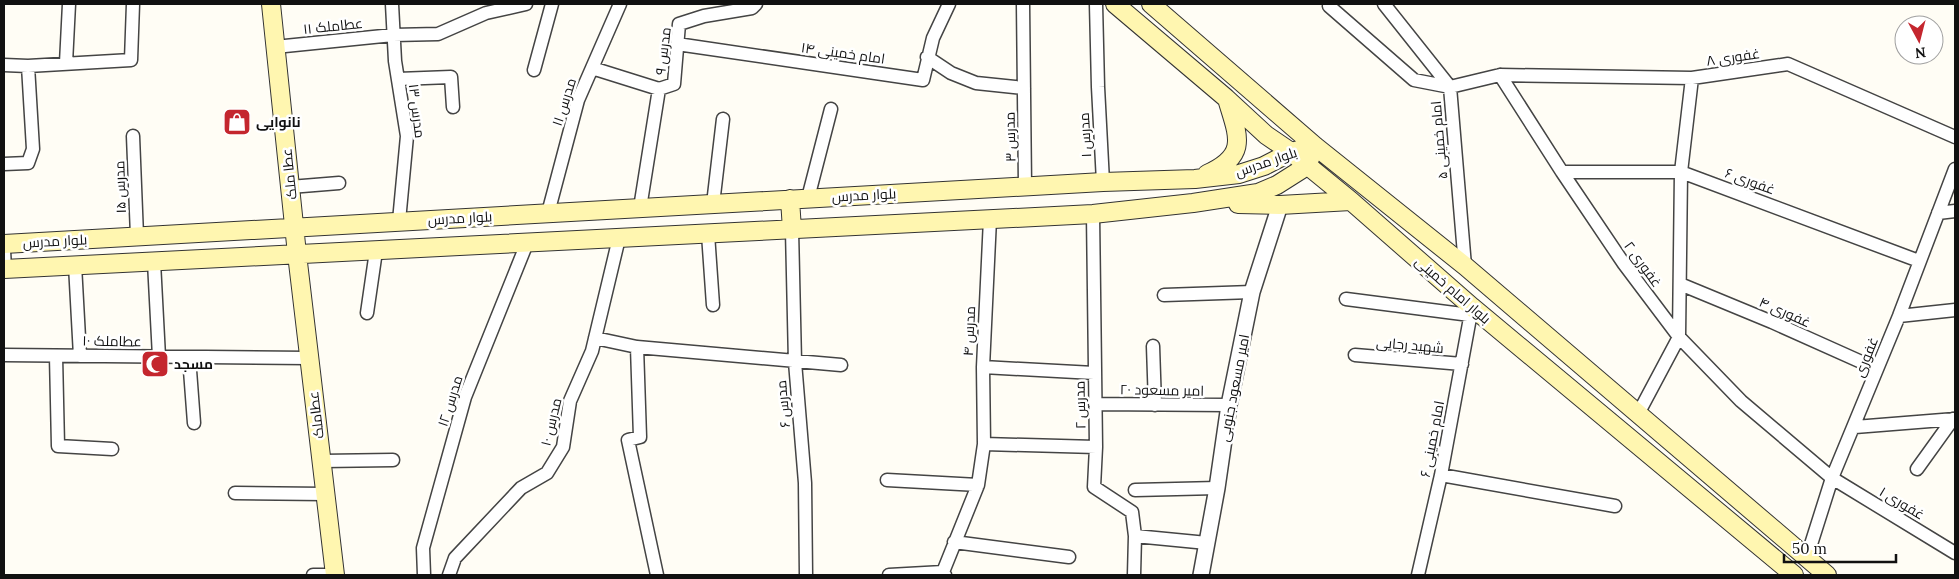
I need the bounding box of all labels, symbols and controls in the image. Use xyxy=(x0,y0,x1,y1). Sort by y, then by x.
street label: عطاملک ۱۱ xyxy=(302,14,364,38)
north arrow xyxy=(1894,15,1944,65)
street label: مدرس ۹ xyxy=(651,26,675,76)
street label: امام خمینی ۱۴ xyxy=(800,38,886,69)
text: N xyxy=(1914,43,1927,63)
street label: غفوری ۸ xyxy=(1705,44,1761,70)
street label: مدرس ۱۱ xyxy=(548,76,580,128)
street label: مدرس ۱۳ xyxy=(405,83,429,139)
street label: امام خمینی ۵ xyxy=(1427,100,1452,180)
shop icon: نانوایی xyxy=(222,107,252,137)
street label: مدرس ۳ xyxy=(1001,112,1019,162)
street label: مدرس ۱ xyxy=(1075,112,1095,158)
place label: نانوایی xyxy=(256,113,301,131)
street label: بلوار مدرس xyxy=(1233,143,1299,181)
street label: عطا ملک xyxy=(277,148,301,200)
street label: مدرس ۱۵ xyxy=(110,160,130,214)
street label: غفوری ۶ xyxy=(1723,164,1777,198)
street label: بلوار مدرس xyxy=(831,184,897,206)
street label: بلوار مدرس xyxy=(427,207,493,229)
street label: بلوار مدرس xyxy=(22,230,88,252)
street label: غفوری ۲ xyxy=(1620,237,1666,291)
street label: بلوار امام خمینی xyxy=(1411,252,1495,329)
street label: غفوری ۴ xyxy=(1756,293,1814,331)
street label: مدرس ۴ xyxy=(959,306,979,356)
street label: عطاملک ۱۰ xyxy=(82,331,142,351)
street label: امیر مسعود جنوبی xyxy=(1215,333,1253,443)
street label: شهید رجایی xyxy=(1375,333,1445,357)
street label: غفوری xyxy=(1850,334,1882,380)
mosque icon: مسجد xyxy=(140,349,170,379)
place label: مسجد xyxy=(174,355,213,373)
street label: مدرس ۱۲ xyxy=(433,373,467,429)
street label: مدرس ۶ xyxy=(772,380,794,428)
street label: امیر مسعود ۲۰ xyxy=(1120,380,1204,400)
street label: مدرس ۲ xyxy=(1071,381,1089,429)
street label: عطاملک xyxy=(304,390,328,440)
street label: مدرس ۱۰ xyxy=(536,396,566,448)
street label: امام خمینی ۶ xyxy=(1416,399,1449,479)
street label: غفوری ۱ xyxy=(1876,483,1928,523)
scale bar xyxy=(1784,532,1896,564)
text: 50 m xyxy=(1792,539,1827,558)

